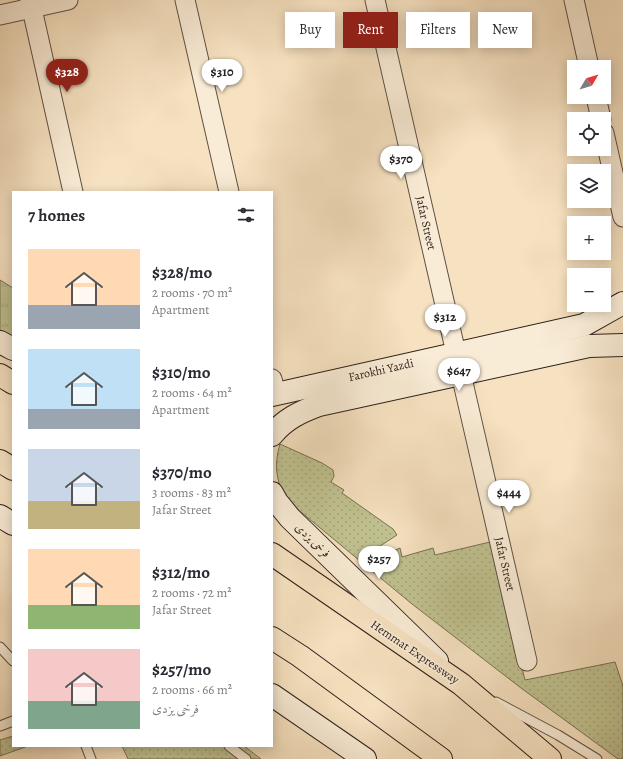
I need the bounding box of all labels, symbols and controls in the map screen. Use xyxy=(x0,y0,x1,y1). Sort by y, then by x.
chip: Buy xyxy=(285,12,335,48)
chip: Rent xyxy=(343,12,398,48)
chip: Filters xyxy=(406,12,470,48)
chip: New xyxy=(478,12,532,48)
pin: $328 xyxy=(43,59,91,93)
pin: $310 xyxy=(198,59,246,93)
north arrow xyxy=(567,60,611,104)
map controls xyxy=(567,60,611,312)
text: $328 xyxy=(55,63,79,80)
text: $310 xyxy=(211,63,233,80)
button: locate xyxy=(567,112,611,156)
pin: $370 xyxy=(377,146,425,180)
text: $370 xyxy=(389,150,413,167)
button: layers xyxy=(567,164,611,208)
street label: Jafar Street xyxy=(412,194,440,252)
text: 7 homes xyxy=(28,204,85,227)
icon: filters xyxy=(235,204,257,226)
button: + xyxy=(567,216,611,260)
text: $328/mo xyxy=(152,261,212,284)
icon: home xyxy=(60,265,108,313)
button: − xyxy=(567,268,611,312)
text: 2 rooms · 70 m² xyxy=(152,284,232,301)
text: Apartment xyxy=(152,301,210,318)
pin: $312 xyxy=(421,304,469,338)
text: $312 xyxy=(434,308,456,325)
street label: Farokhi Yazdi xyxy=(347,355,415,385)
pin: $647 xyxy=(435,358,483,392)
text: $310/mo xyxy=(152,361,210,384)
text: $647 xyxy=(447,362,471,379)
icon: home xyxy=(60,365,108,413)
text: 2 rooms · 64 m² xyxy=(152,384,232,401)
text: Apartment xyxy=(152,401,210,418)
text: $370/mo xyxy=(152,461,212,484)
icon: home xyxy=(60,465,108,513)
pin: $444 xyxy=(485,480,533,514)
text: 3 rooms · 83 m² xyxy=(152,484,231,501)
text: $444 xyxy=(497,484,521,501)
text: Jafar Street xyxy=(152,501,212,518)
street label: فرخی یزدی xyxy=(292,519,334,561)
street label: Jafar Street xyxy=(491,535,519,593)
pin: $257 xyxy=(355,546,403,580)
text: $257 xyxy=(367,550,391,567)
text: $312/mo xyxy=(152,561,210,584)
icon: home xyxy=(60,565,108,613)
text: 2 rooms · 72 m² xyxy=(152,584,232,601)
text: Jafar Street xyxy=(152,601,212,618)
street label: Hemmat Expressway xyxy=(368,616,463,688)
text: $257/mo xyxy=(152,658,211,681)
icon: home xyxy=(60,665,108,713)
text: 2 rooms · 66 m² xyxy=(152,681,232,698)
text: فرخی یزدی xyxy=(152,700,199,717)

